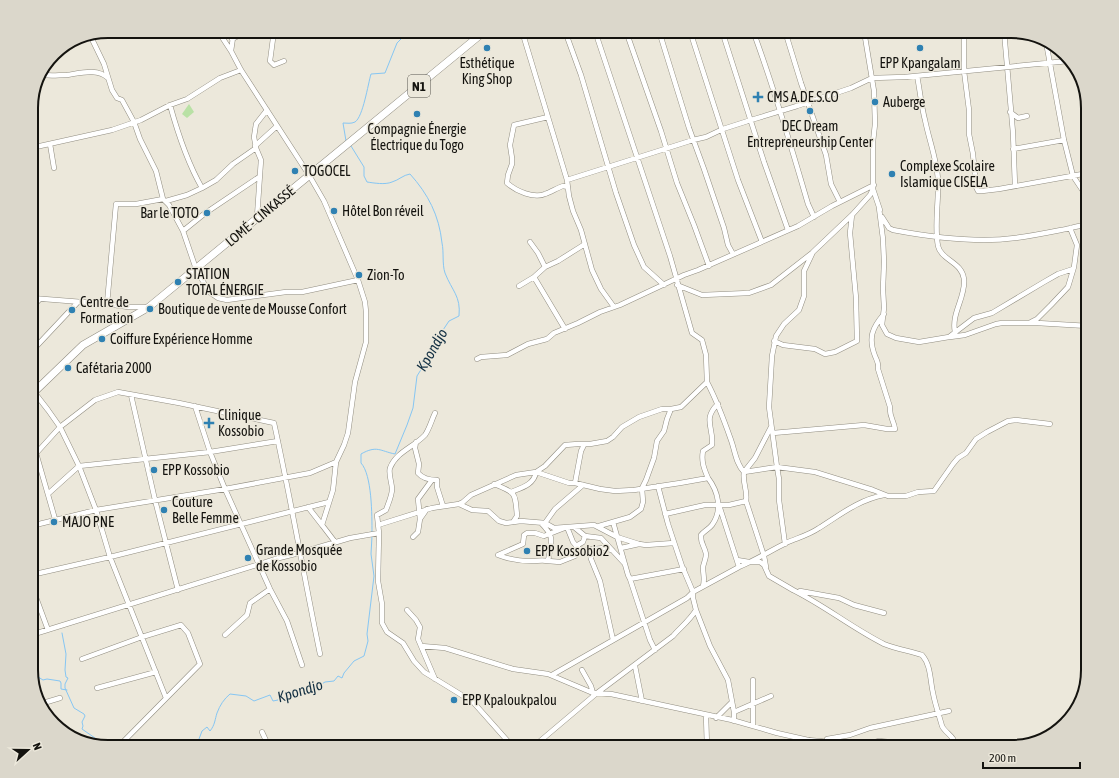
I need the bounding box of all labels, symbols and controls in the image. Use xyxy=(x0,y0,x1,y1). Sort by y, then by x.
marker: Esthétique King Shop xyxy=(482,43,492,53)
marker: EPP Kpangalam xyxy=(915,43,925,53)
place label: Esthétique King Shop xyxy=(459,55,515,87)
place label: EPP Kpangalam xyxy=(880,55,960,71)
road number: N1 xyxy=(408,75,430,97)
place label: CMS A.DE.S.CO xyxy=(767,89,839,105)
marker: CMS A.DE.S.CO xyxy=(752,91,764,103)
place label: Auberge xyxy=(883,94,925,110)
marker: Auberge xyxy=(870,97,880,107)
marker: DEC Dream Entrepreneurship Center xyxy=(805,106,815,116)
marker: Compagnie Énergie Électrique du Togo xyxy=(412,109,422,119)
place label: DEC Dream Entrepreneurship Center xyxy=(747,118,874,150)
place label: Compagnie Énergie Électrique du Togo xyxy=(368,121,466,153)
place label: Complexe Scolaire Islamique CISELA xyxy=(900,158,995,190)
place label: TOGOCEL xyxy=(303,163,351,179)
marker: TOGOCEL xyxy=(290,166,300,176)
marker: Complexe Scolaire Islamique CISELA xyxy=(887,169,897,179)
street label: LOMÉ - CINKASSÉ xyxy=(222,182,298,250)
place label: Hôtel Bon réveil xyxy=(342,203,424,219)
place label: Bar le TOTO xyxy=(140,205,199,221)
marker: Hôtel Bon réveil xyxy=(329,206,339,216)
marker: Bar le TOTO xyxy=(202,208,212,218)
place label: STATION TOTAL ÉNERGIE xyxy=(186,266,264,298)
place label: Zion-To xyxy=(367,267,405,283)
marker: Zion-To xyxy=(354,270,364,280)
marker: STATION TOTAL ÉNERGIE xyxy=(173,277,183,287)
place label: Centre de Formation xyxy=(80,294,133,326)
place label: Boutique de vente de Mousse Confort xyxy=(158,301,347,317)
marker: Boutique de vente de Mousse Confort xyxy=(145,304,155,314)
marker: Centre de Formation xyxy=(67,305,77,315)
water label: Kpondjo xyxy=(413,325,451,374)
place label: Coiffure Expérience Homme xyxy=(110,331,253,347)
marker: Coiffure Expérience Homme xyxy=(97,334,107,344)
place label: Cafétaria 2000 xyxy=(76,360,152,376)
marker: Cafétaria 2000 xyxy=(63,363,73,373)
place label: Clinique Kossobio xyxy=(218,407,264,439)
marker: Clinique Kossobio xyxy=(203,417,215,429)
place label: EPP Kossobio xyxy=(162,462,230,478)
marker: EPP Kossobio xyxy=(149,465,159,475)
place label: Couture Belle Femme xyxy=(172,494,239,526)
marker: Couture Belle Femme xyxy=(159,505,169,515)
place label: MAJO PNE xyxy=(62,514,114,530)
marker: MAJO PNE xyxy=(49,517,59,527)
place label: Grande Mosquée de Kossobio xyxy=(256,542,342,574)
place label: EPP Kossobio2 xyxy=(535,543,609,559)
marker: EPP Kossobio2 xyxy=(522,546,532,556)
marker: Grande Mosquée de Kossobio xyxy=(243,553,253,563)
water label: Kpondjo xyxy=(275,676,325,705)
place label: EPP Kpaloukpalou xyxy=(462,692,557,708)
marker: EPP Kpaloukpalou xyxy=(449,695,459,705)
north arrow xyxy=(8,730,48,770)
text: N xyxy=(31,741,44,752)
scale bar xyxy=(983,744,1080,770)
text: 200 m xyxy=(989,751,1016,765)

